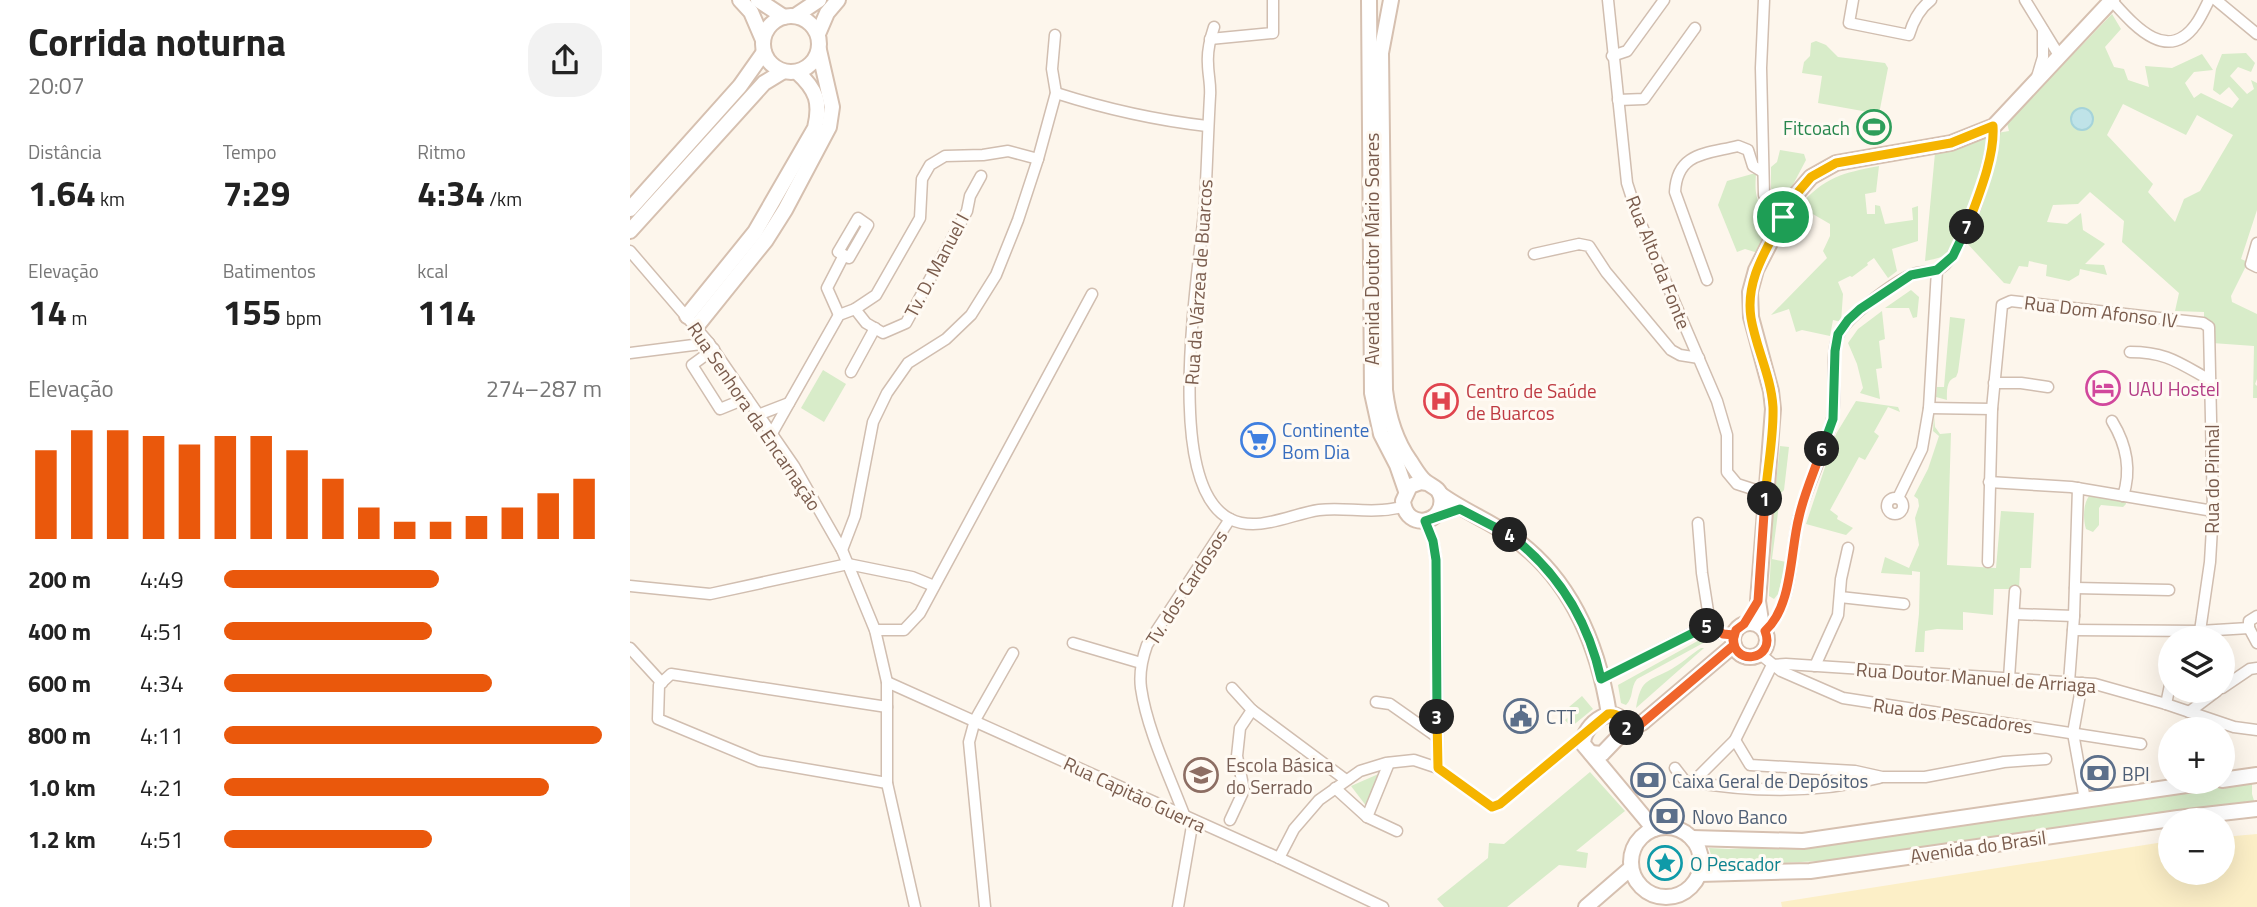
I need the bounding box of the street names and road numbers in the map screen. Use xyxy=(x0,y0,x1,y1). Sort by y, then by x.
street label: Avenida Doutor Mário Soares xyxy=(1357,133,1386,365)
street label: Rua da Várzea de Buarcos xyxy=(1176,178,1220,386)
street label: Rua Alto da Fonte xyxy=(1619,191,1699,333)
street label: Tv. D. Manuel I xyxy=(896,208,976,322)
street label: Rua Dom Afonso IV xyxy=(2023,287,2179,335)
street label: Rua Senhora da Encarnação xyxy=(681,316,829,516)
street label: Rua do Pinhal xyxy=(2197,424,2226,534)
street label: Tv. dos Cardosos xyxy=(1138,523,1234,650)
street label: Rua Doutor Manuel de Arriaga xyxy=(1855,654,2097,700)
street label: Rua dos Pescadores xyxy=(1871,689,2035,741)
street label: Rua Capitão Guerra xyxy=(1059,748,1211,840)
street label: Avenida do Brasil xyxy=(1908,822,2048,870)

